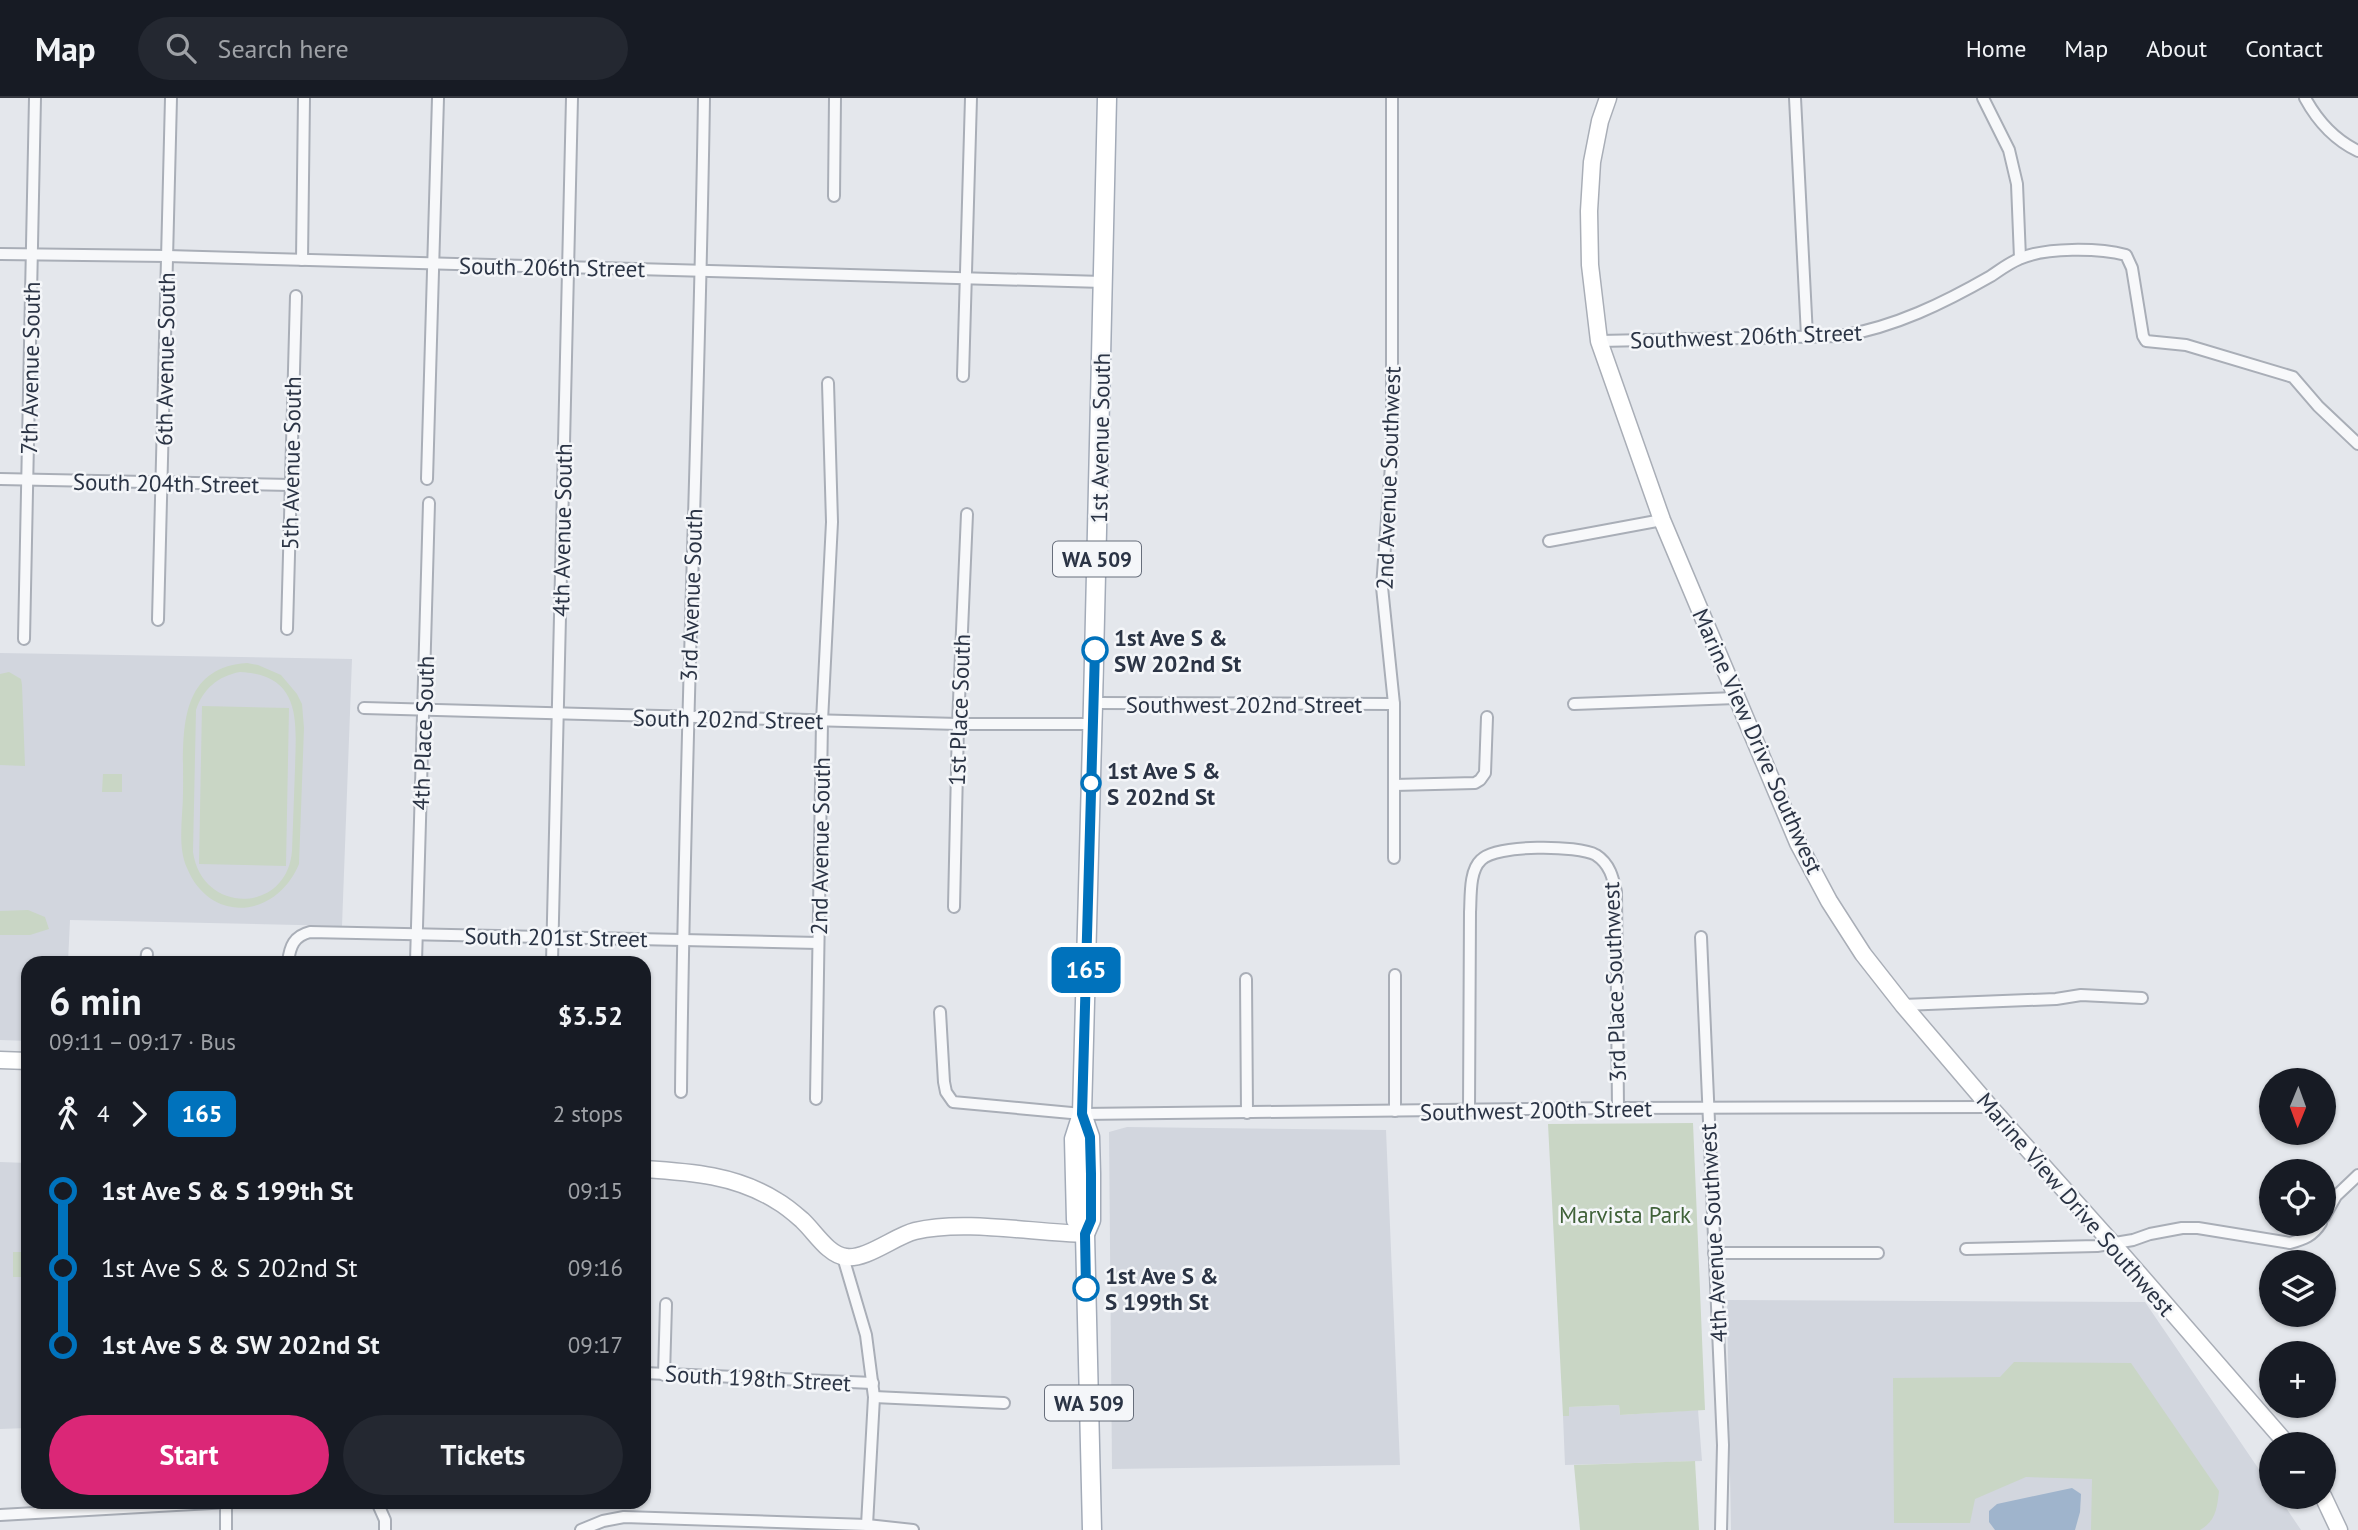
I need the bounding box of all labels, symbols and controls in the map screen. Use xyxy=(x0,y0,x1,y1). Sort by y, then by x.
search box xyxy=(138,17,628,80)
text: Map xyxy=(35,27,96,70)
icon: search xyxy=(162,29,200,67)
text: Search here xyxy=(218,32,349,65)
text: Home xyxy=(1966,33,2026,64)
text: Map xyxy=(2064,33,2108,64)
text: About xyxy=(2146,33,2207,64)
text: Contact xyxy=(2245,33,2323,64)
street label: South 206th Street xyxy=(459,251,646,283)
street label: 6th Avenue South xyxy=(149,272,181,446)
street label: 7th Avenue South xyxy=(14,281,46,455)
street label: Southwest 206th Street xyxy=(1629,317,1863,355)
street label: 1st Avenue South xyxy=(1084,352,1116,524)
street label: 2nd Avenue Southwest xyxy=(1370,365,1406,590)
street label: 5th Avenue South xyxy=(275,376,307,550)
street label: 4th Avenue South xyxy=(546,443,578,617)
street label: South 204th Street xyxy=(73,467,260,499)
street label: 3rd Avenue South xyxy=(673,508,709,682)
road number: WA 509 xyxy=(1053,542,1141,576)
street label: Marine View Drive Southwest xyxy=(1686,604,1830,878)
place label: 1st Ave S & SW 202nd St xyxy=(1114,623,1241,678)
street label: 1st Place South xyxy=(942,633,976,787)
marker: 1st Ave S & SW 202nd St xyxy=(1082,637,1108,663)
street label: 4th Place South xyxy=(406,655,440,811)
street label: Southwest 202nd Street xyxy=(1126,690,1363,719)
street label: South 202nd Street xyxy=(632,703,824,735)
place label: 1st Ave S & S 202nd St xyxy=(1107,756,1220,811)
street label: 2nd Avenue South xyxy=(804,757,836,935)
marker: 1st Ave S & S 202nd St xyxy=(1081,773,1101,793)
street label: 3rd Place Southwest xyxy=(1596,881,1632,1083)
street label: South 201st Street xyxy=(464,921,648,953)
line badge: 165 xyxy=(1046,947,1126,993)
text: 165 xyxy=(1066,954,1106,985)
text: 6 min xyxy=(49,976,142,1025)
text: $3.52 xyxy=(558,999,623,1032)
text: 09:11 – 09:17 · Bus xyxy=(49,1027,236,1056)
north arrow xyxy=(2259,1068,2336,1144)
map controls xyxy=(2259,1068,2336,1509)
street label: Marine View Drive Southwest xyxy=(1971,1086,2181,1322)
street label: Southwest 200th Street xyxy=(1420,1093,1653,1127)
icon: walk xyxy=(49,1095,87,1133)
icon: forward xyxy=(120,1095,158,1133)
text: 165 xyxy=(182,1098,222,1129)
text: 4 xyxy=(97,1099,110,1128)
text: 2 stops xyxy=(553,1099,623,1128)
street label: 4th Avenue Southwest xyxy=(1693,1122,1733,1343)
button: locate xyxy=(2259,1159,2336,1236)
text: 1st Ave S & S 199th St xyxy=(101,1174,353,1207)
text: 09:15 xyxy=(568,1176,623,1205)
park label: Marvista Park xyxy=(1559,1200,1691,1229)
button: layers xyxy=(2259,1250,2336,1327)
text: 1st Ave S & S 202nd St xyxy=(101,1251,358,1284)
text: 09:16 xyxy=(568,1253,623,1282)
place label: 1st Ave S & S 199th St xyxy=(1105,1261,1218,1316)
marker: 1st Ave S & S 199th St xyxy=(1073,1275,1099,1301)
text: 1st Ave S & SW 202nd St xyxy=(101,1328,380,1361)
text: 09:17 xyxy=(568,1330,623,1359)
button: + xyxy=(2259,1341,2336,1418)
street label: South 198th Street xyxy=(664,1359,852,1397)
road number: WA 509 xyxy=(1045,1386,1133,1420)
button: Start xyxy=(49,1415,329,1495)
button: Tickets xyxy=(343,1415,623,1495)
button: − xyxy=(2259,1432,2336,1509)

